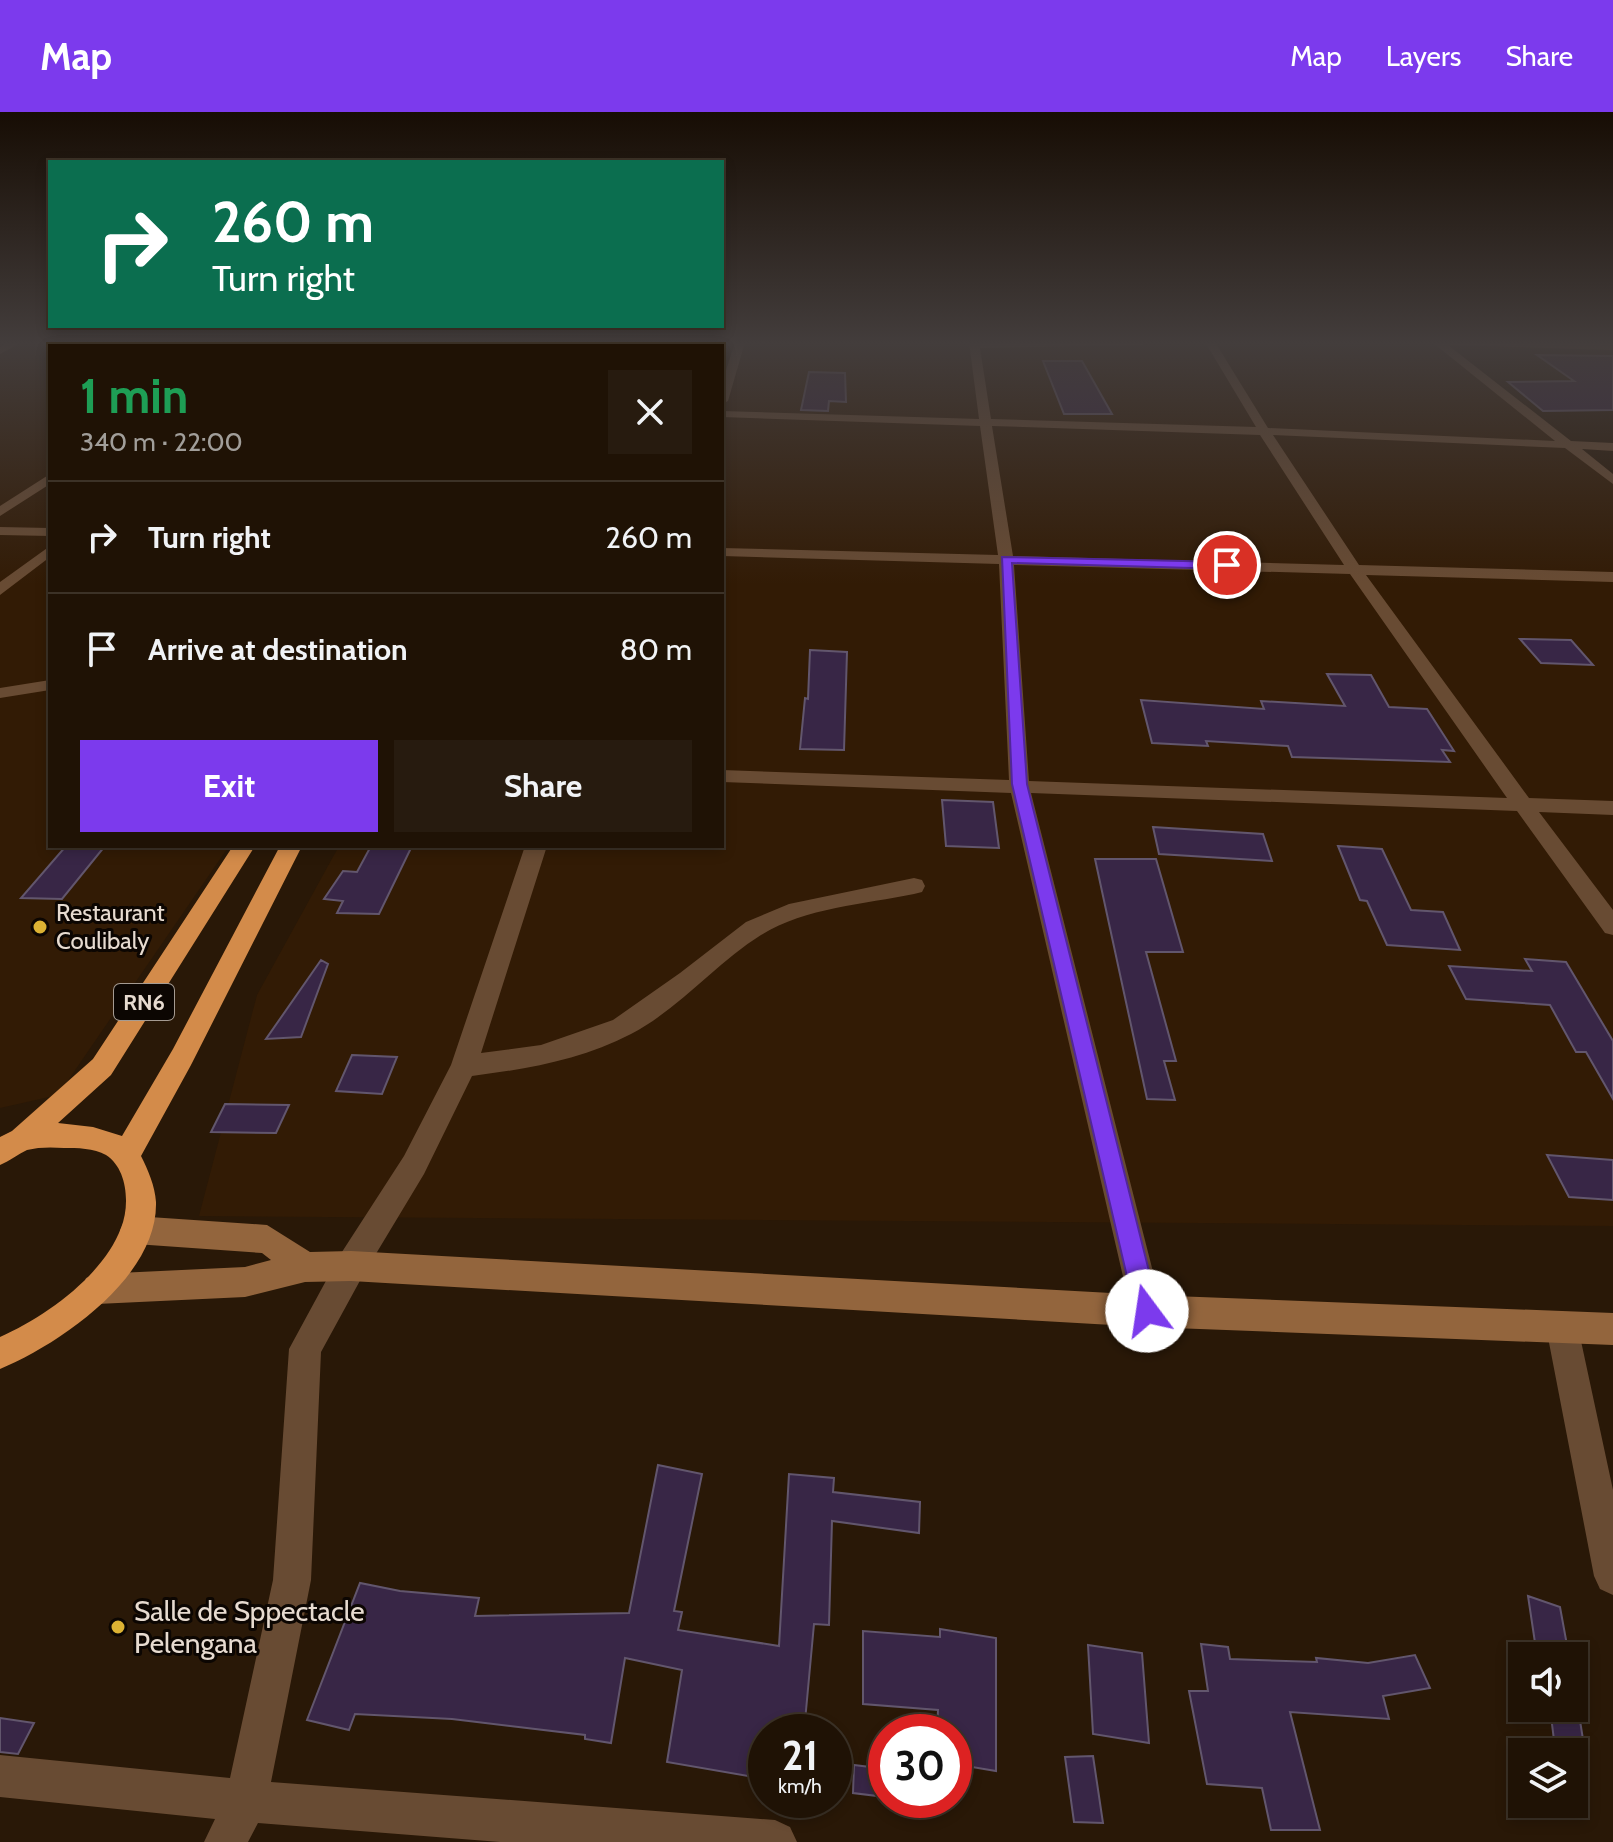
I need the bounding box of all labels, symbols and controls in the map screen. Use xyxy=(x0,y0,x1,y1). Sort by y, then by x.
text: Map xyxy=(40,33,112,80)
text: Map xyxy=(1290,39,1342,73)
text: Layers xyxy=(1386,39,1461,73)
text: Share xyxy=(1505,39,1573,73)
text: 260 m xyxy=(212,188,374,256)
icon: right xyxy=(80,192,184,296)
text: Turn right xyxy=(212,256,355,300)
text: 1 min xyxy=(80,367,188,425)
button: close xyxy=(608,370,692,454)
text: 340 m · 22:00 xyxy=(80,426,243,458)
icon: right xyxy=(80,515,124,559)
text: Turn right xyxy=(148,519,271,556)
text: 260 m xyxy=(605,519,692,556)
pin xyxy=(1193,531,1261,599)
icon: arrive xyxy=(1205,543,1249,587)
icon: arrive xyxy=(80,627,124,671)
text: Arrive at destination xyxy=(148,631,408,668)
text: 80 m xyxy=(620,631,692,668)
button: Exit xyxy=(80,740,378,832)
button: Share xyxy=(394,740,692,832)
place label: Restaurant Coulibaly xyxy=(56,898,165,955)
marker: Restaurant Coulibaly xyxy=(31,918,49,936)
road number: RN6 xyxy=(114,984,174,1020)
position arrow xyxy=(1105,1269,1189,1353)
place label: Salle de Sppectacle Pelengana xyxy=(134,1594,365,1660)
marker: Salle de Sppectacle Pelengana xyxy=(109,1618,127,1636)
map controls xyxy=(1508,1642,1588,1818)
button: sound xyxy=(1508,1642,1588,1722)
speed limit sign: 30 xyxy=(868,1714,972,1818)
text: 21 xyxy=(782,1731,818,1780)
button: layers xyxy=(1508,1738,1588,1818)
text: km/h xyxy=(778,1774,822,1798)

